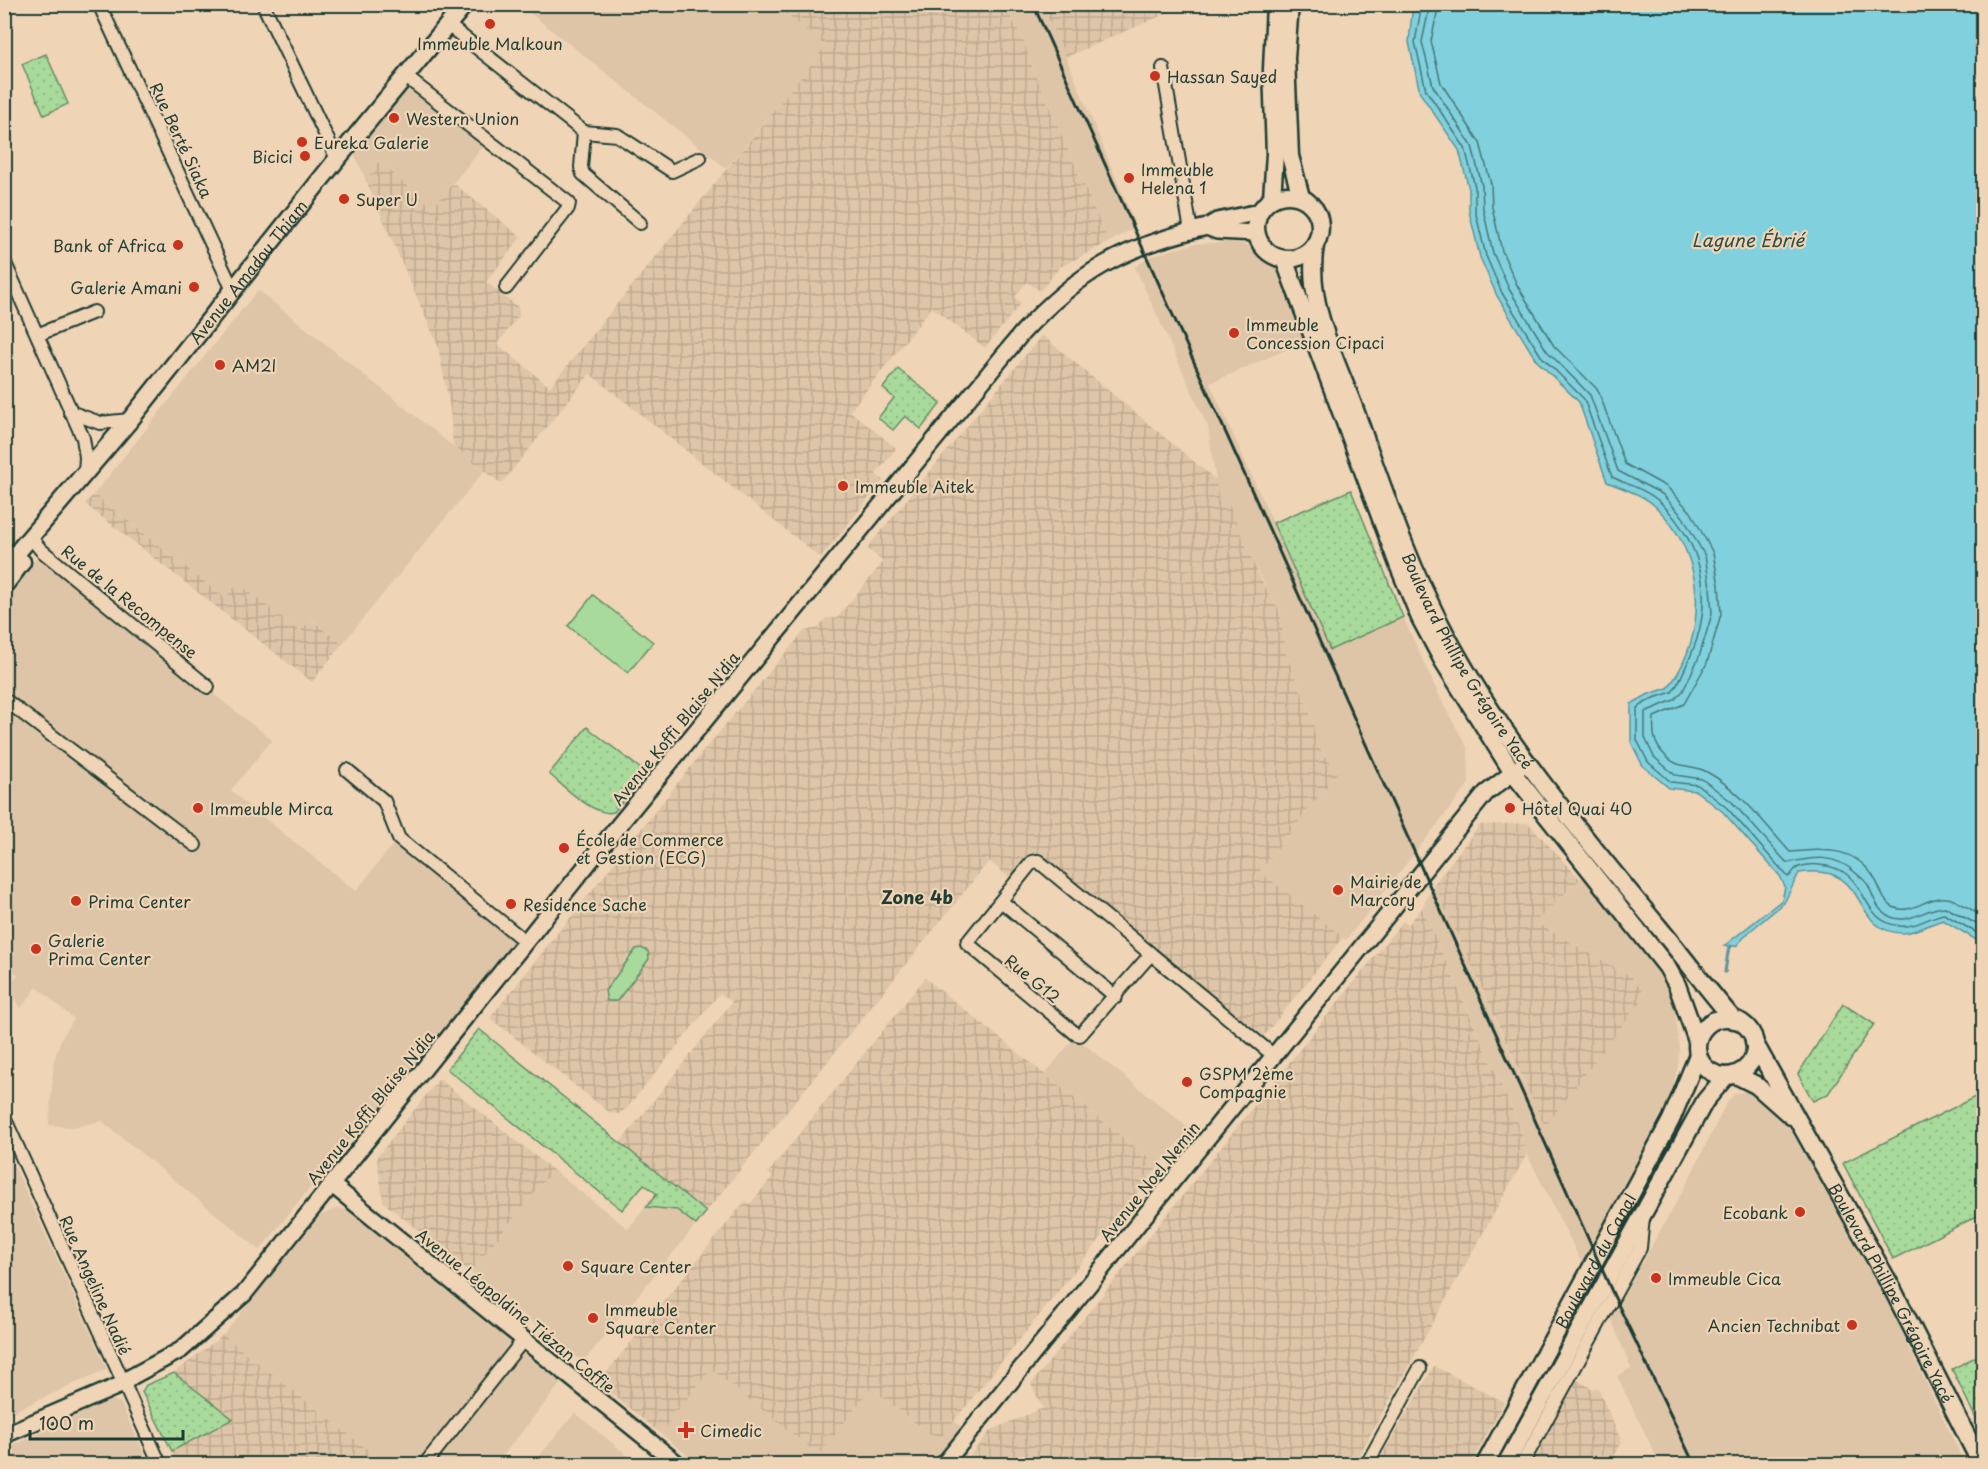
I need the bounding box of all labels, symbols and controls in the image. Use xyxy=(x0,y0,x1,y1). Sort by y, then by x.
marker: Immeuble Malkoun xyxy=(483,17,497,31)
place label: Immeuble Malkoun xyxy=(417,31,563,55)
place label: Hassan Sayed xyxy=(1167,64,1277,88)
marker: Hassan Sayed xyxy=(1148,69,1162,83)
street label: Rue Berté Siaka xyxy=(145,78,219,202)
place label: Western Union xyxy=(406,106,519,130)
marker: Western Union xyxy=(387,111,401,125)
place label: Eureka Galerie xyxy=(314,130,429,154)
marker: Eureka Galerie xyxy=(295,135,309,149)
place label: Bicici xyxy=(252,144,293,168)
marker: Bicici xyxy=(298,149,312,163)
place label: Immeuble Helena 1 xyxy=(1141,157,1214,199)
marker: Immeuble Helena 1 xyxy=(1122,171,1136,185)
place label: Super U xyxy=(356,187,418,211)
marker: Super U xyxy=(337,192,351,206)
street label: Avenue Amadou Thiam xyxy=(183,194,313,349)
water label: Lagune Ébrié xyxy=(1692,226,1807,253)
place label: Bank of Africa xyxy=(53,233,166,257)
marker: Bank of Africa xyxy=(171,238,185,252)
place label: Galerie Amani xyxy=(70,275,182,299)
marker: Galerie Amani xyxy=(187,280,201,294)
place label: Immeuble Concession Cipaci xyxy=(1246,312,1384,354)
marker: Immeuble Concession Cipaci xyxy=(1227,326,1241,340)
place label: AM2I xyxy=(232,353,276,377)
marker: AM2I xyxy=(213,358,227,372)
place label: Immeuble Aitek xyxy=(855,474,975,498)
marker: Immeuble Aitek xyxy=(836,479,850,493)
street label: Rue de la Recompense xyxy=(57,539,203,664)
street label: Boulevard Phillipe Grégoire Yacé xyxy=(1397,549,1540,773)
street label: Avenue Koffi Blaise N'dia xyxy=(605,646,745,810)
place label: Immeuble Mirca xyxy=(210,796,333,820)
place label: Hôtel Quai 40 xyxy=(1522,796,1632,820)
marker: Immeuble Mirca xyxy=(191,801,205,815)
marker: Hôtel Quai 40 xyxy=(1503,801,1517,815)
place label: École de Commerce et Gestion (ECG) xyxy=(576,827,724,869)
marker: École de Commerce et Gestion (ECG) xyxy=(557,841,571,855)
place label: Mairie de Marcory xyxy=(1350,869,1422,911)
district label: Zone 4b xyxy=(881,883,953,910)
marker: Mairie de Marcory xyxy=(1331,883,1345,897)
place label: Prima Center xyxy=(88,889,191,913)
place label: Residence Sache xyxy=(523,892,647,916)
marker: Prima Center xyxy=(69,894,83,908)
marker: Residence Sache xyxy=(504,897,518,911)
place label: Galerie Prima Center xyxy=(48,928,151,970)
marker: Galerie Prima Center xyxy=(29,942,43,956)
street label: Rue G12 xyxy=(1000,948,1066,1008)
street label: Avenue Koffi Blaise N'dia xyxy=(300,1025,440,1189)
place label: GSPM 2ème Compagnie xyxy=(1199,1061,1294,1103)
marker: GSPM 2ème Compagnie xyxy=(1180,1075,1194,1089)
street label: Avenue Noel Nemin xyxy=(1093,1116,1205,1246)
street label: Boulevard Phillipe Grégoire Yacé xyxy=(1823,1178,1960,1407)
street label: Boulevard du Canal xyxy=(1549,1189,1641,1333)
place label: Ecobank xyxy=(1723,1200,1788,1224)
marker: Ecobank xyxy=(1793,1205,1807,1219)
street label: Rue Angeline Nadié xyxy=(54,1211,138,1359)
street label: Avenue Léopoldine Tiézan Coffie xyxy=(411,1222,621,1398)
place label: Square Center xyxy=(580,1254,692,1278)
marker: Square Center xyxy=(561,1259,575,1273)
place label: Immeuble Cica xyxy=(1668,1266,1781,1290)
marker: Immeuble Cica xyxy=(1649,1271,1663,1285)
place label: Immeuble Square Center xyxy=(605,1297,717,1339)
marker: Immeuble Square Center xyxy=(586,1311,600,1325)
place label: Ancien Technibat xyxy=(1708,1313,1840,1337)
marker: Ancien Technibat xyxy=(1845,1318,1859,1332)
scale bar xyxy=(30,1403,183,1441)
text: 100 m xyxy=(39,1409,94,1436)
place label: Cimedic xyxy=(700,1418,762,1442)
marker: Cimedic xyxy=(677,1421,695,1439)

